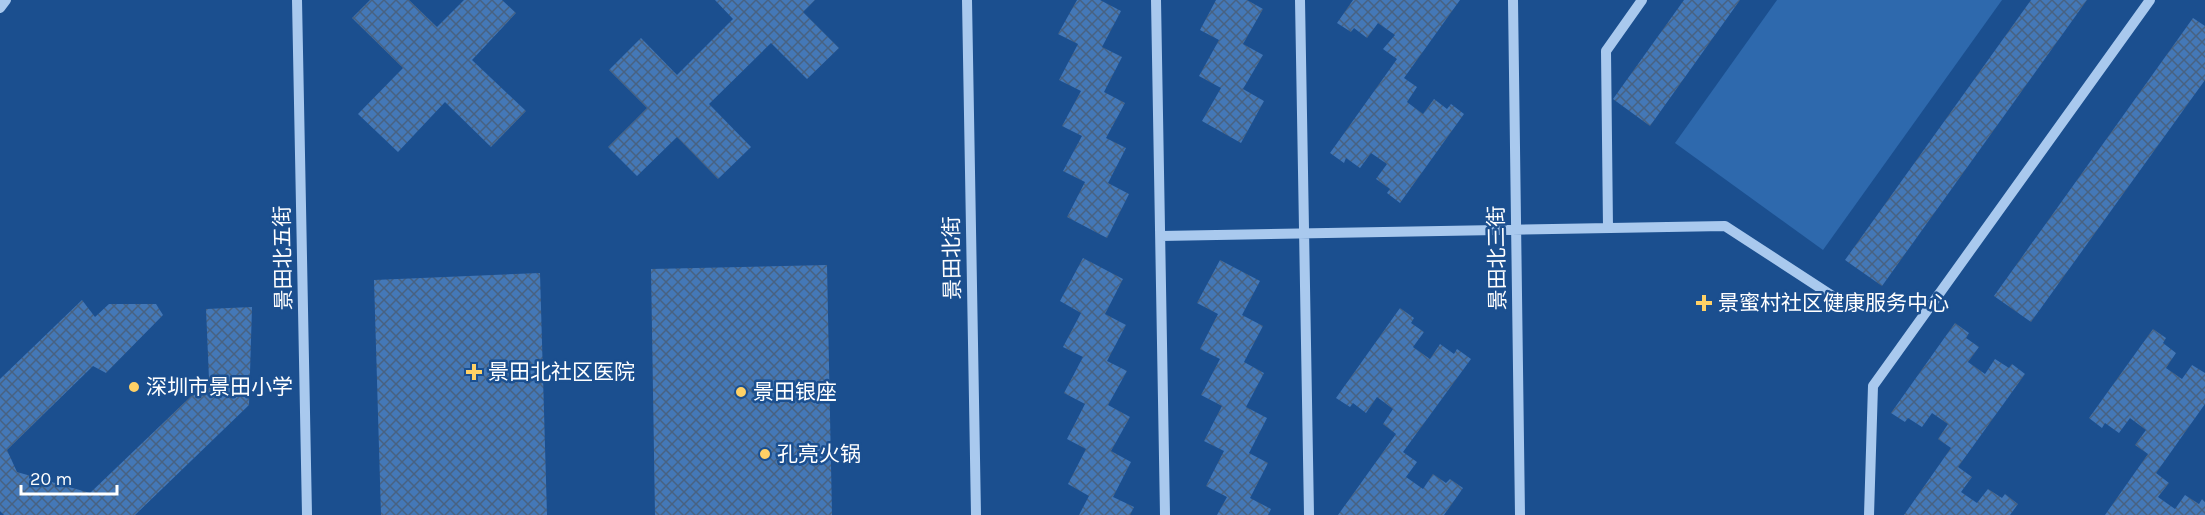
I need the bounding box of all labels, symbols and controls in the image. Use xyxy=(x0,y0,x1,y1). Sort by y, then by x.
street label: 景田北五街 xyxy=(270,205,296,311)
street label: 景田北三街 xyxy=(1484,205,1510,311)
street label: 景田北街 xyxy=(939,216,965,300)
place label: 景蜜村社区健康服务中心 xyxy=(1718,291,1949,315)
marker: 景蜜村社区健康服务中心 xyxy=(1695,294,1713,312)
place label: 景田北社区医院 xyxy=(488,360,635,384)
marker: 景田北社区医院 xyxy=(465,363,483,381)
place label: 深圳市景田小学 xyxy=(146,375,293,399)
marker: 深圳市景田小学 xyxy=(127,380,141,394)
place label: 景田银座 xyxy=(753,380,837,404)
marker: 景田银座 xyxy=(734,385,748,399)
place label: 孔亮火锅 xyxy=(777,442,861,466)
marker: 孔亮火锅 xyxy=(758,447,772,461)
scale bar xyxy=(21,458,117,496)
text: 20 m xyxy=(30,468,72,490)

